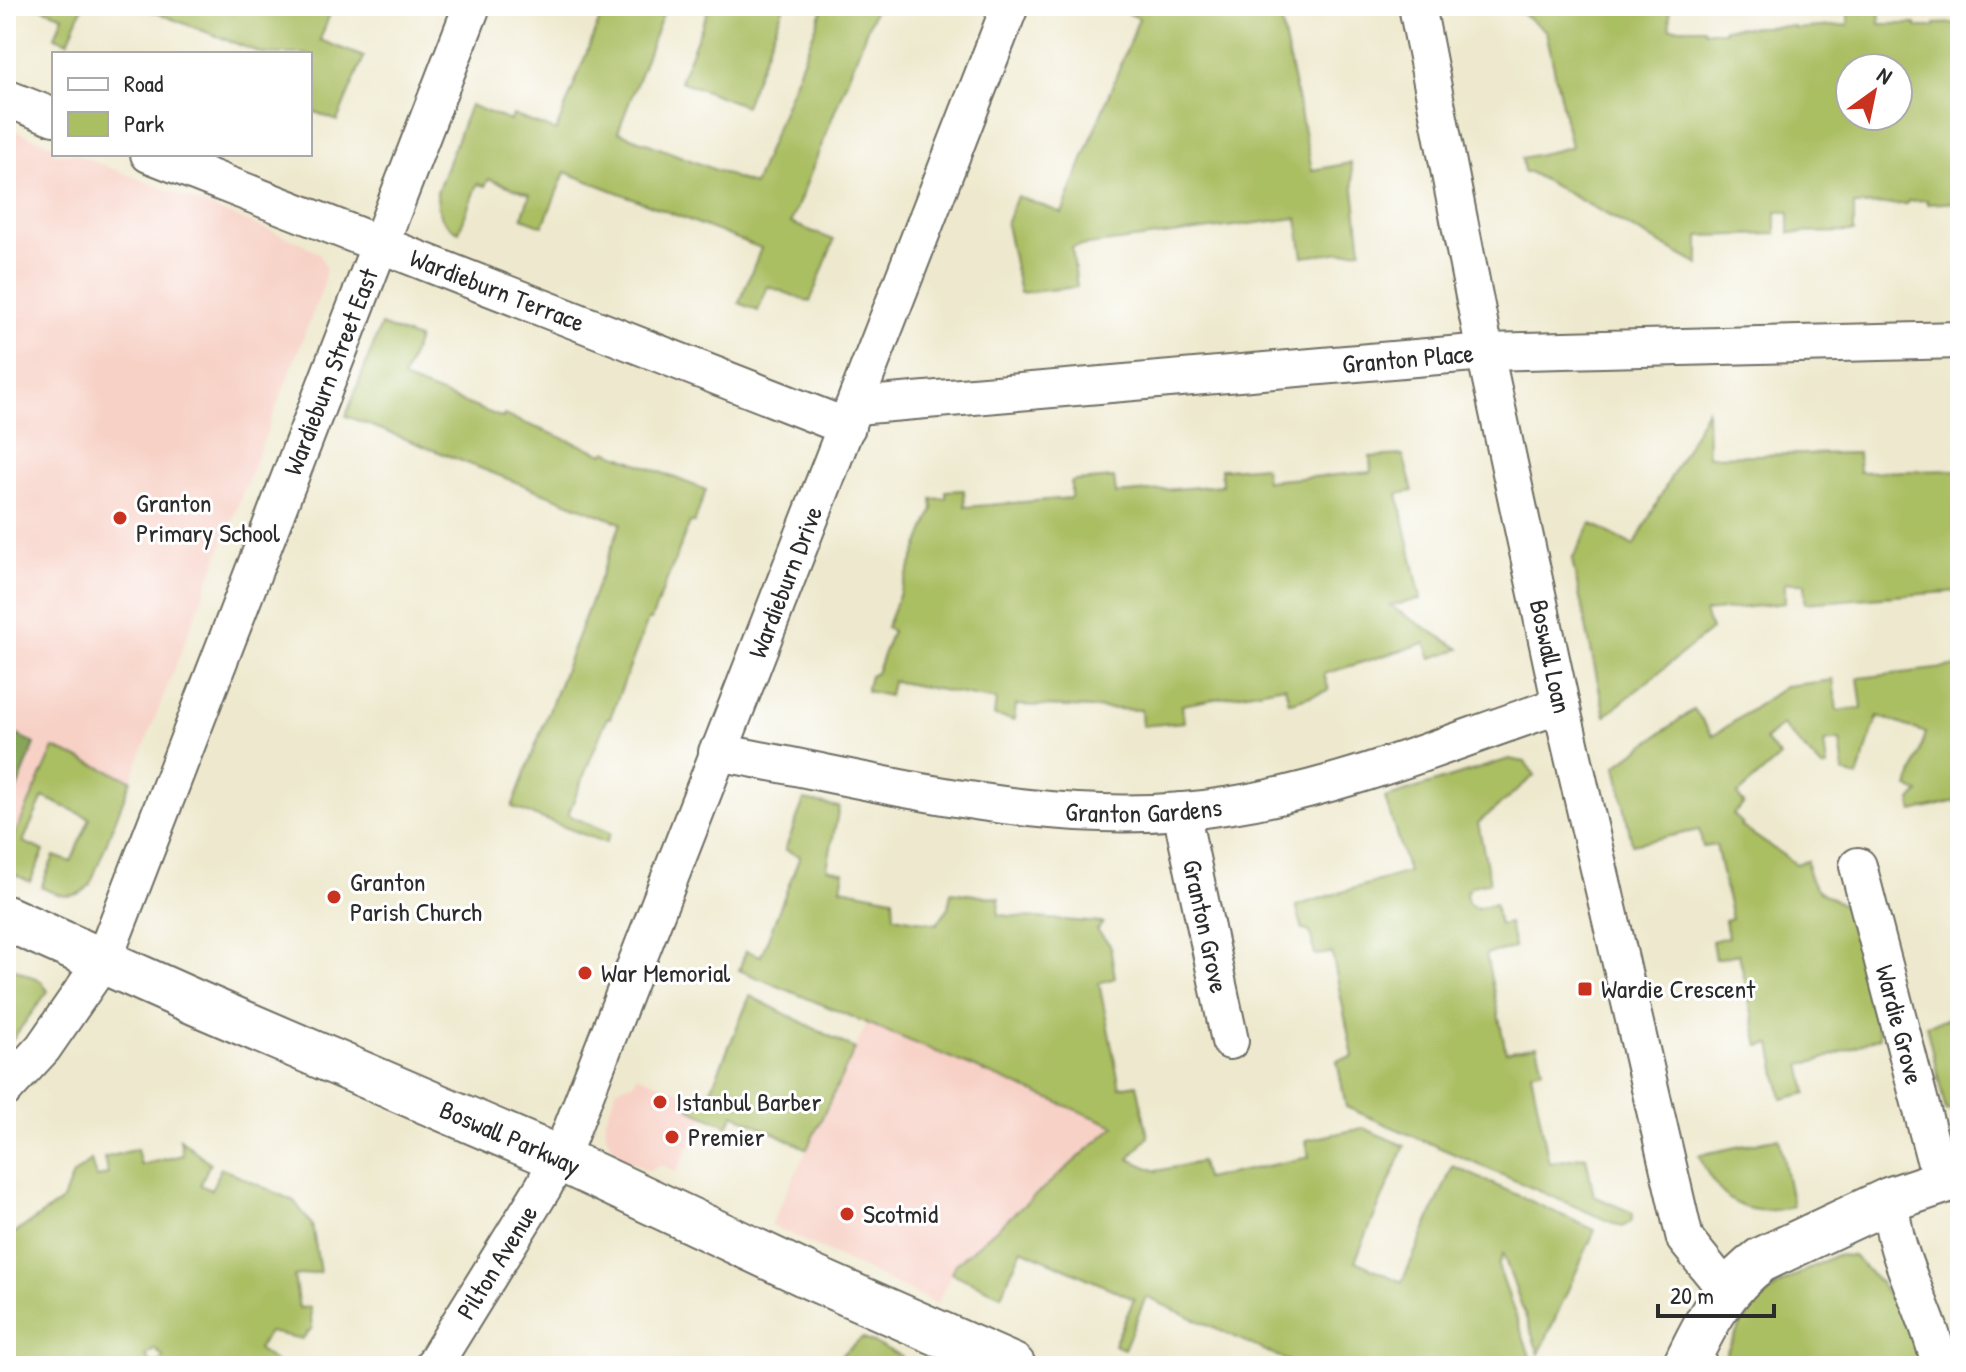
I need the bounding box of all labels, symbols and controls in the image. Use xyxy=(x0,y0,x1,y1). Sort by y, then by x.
legend xyxy=(52,52,312,156)
north arrow xyxy=(1834,52,1914,132)
text: N xyxy=(1872,59,1898,91)
text: Road xyxy=(124,67,163,99)
text: Park xyxy=(124,107,164,139)
street label: Wardieburn Terrace xyxy=(405,240,590,340)
street label: Wardieburn Street East xyxy=(275,262,386,480)
street label: Granton Place xyxy=(1341,335,1475,381)
place label: Granton Primary School xyxy=(136,485,280,550)
street label: Wardieburn Drive xyxy=(739,501,830,663)
marker: Granton Primary School xyxy=(111,509,129,527)
street label: Boswall Loan xyxy=(1522,596,1580,717)
street label: Granton Gardens xyxy=(1064,789,1224,831)
street label: Granton Grove xyxy=(1175,856,1237,996)
place label: Granton Parish Church xyxy=(350,864,482,929)
marker: Granton Parish Church xyxy=(325,888,343,906)
place label: War Memorial xyxy=(601,955,730,990)
street label: Wardie Grove xyxy=(1868,961,1932,1088)
marker: War Memorial xyxy=(576,964,594,982)
place label: Wardie Crescent xyxy=(1601,971,1756,1006)
marker: Wardie Crescent xyxy=(1576,980,1594,998)
place label: Istanbul Barber xyxy=(676,1084,821,1119)
street label: Boswall Parkway xyxy=(435,1091,587,1183)
marker: Istanbul Barber xyxy=(651,1093,669,1111)
place label: Premier xyxy=(688,1119,765,1154)
marker: Premier xyxy=(663,1128,681,1146)
place label: Scotmid xyxy=(863,1196,938,1231)
street label: Pilton Avenue xyxy=(448,1198,545,1326)
marker: Scotmid xyxy=(838,1205,856,1223)
scale bar xyxy=(1658,1268,1774,1318)
text: 20 m xyxy=(1670,1279,1714,1311)

